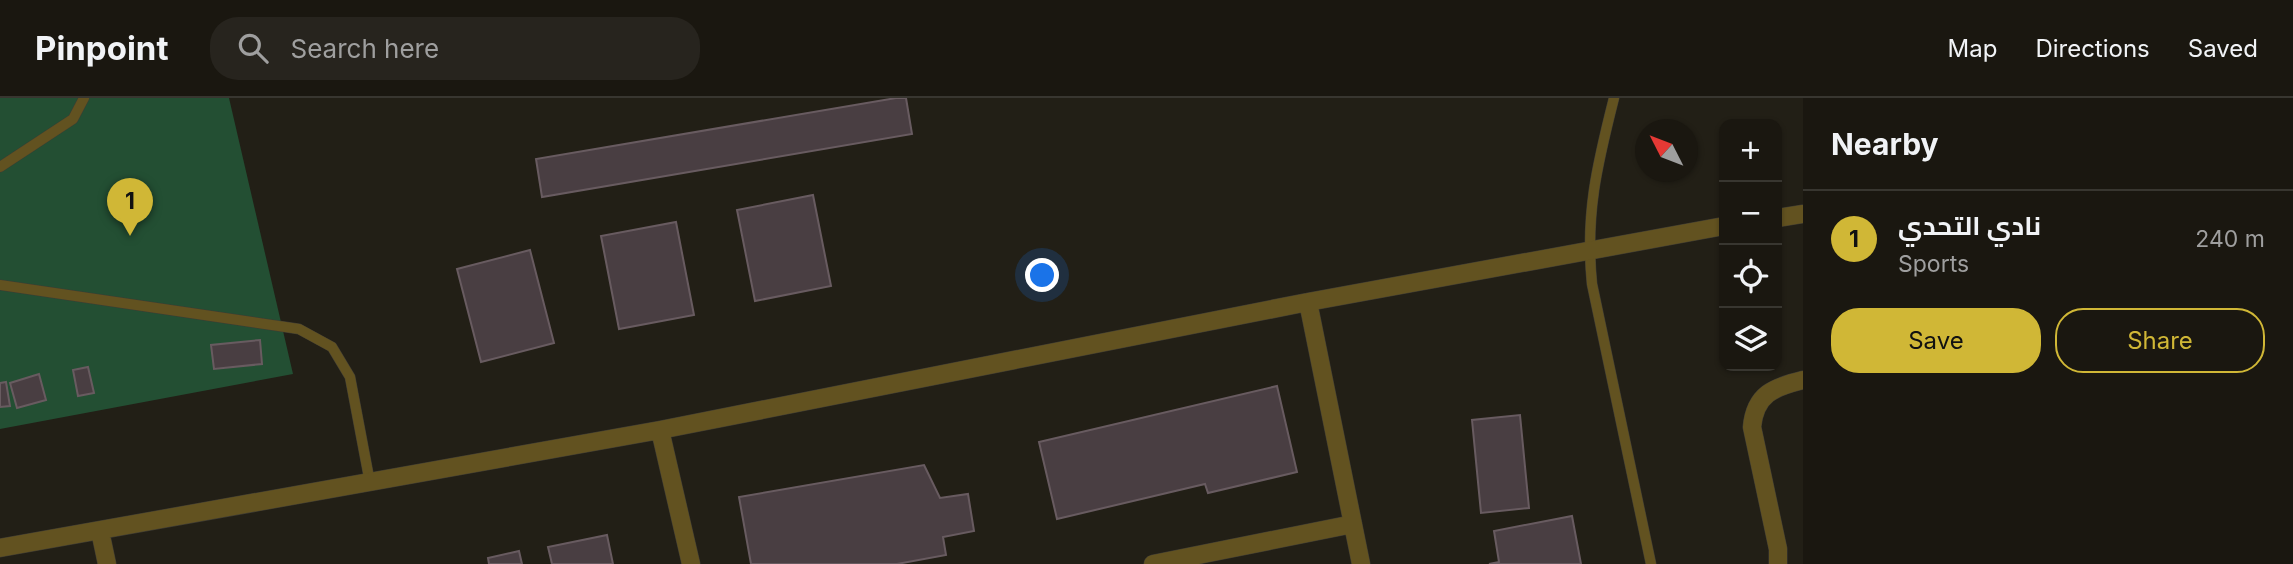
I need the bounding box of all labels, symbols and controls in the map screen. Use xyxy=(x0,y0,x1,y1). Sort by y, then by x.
search box xyxy=(210,17,700,80)
text: Pinpoint xyxy=(35,28,168,68)
icon: search xyxy=(234,29,272,67)
text: Search here xyxy=(290,33,439,64)
text: Map xyxy=(1948,34,1997,63)
text: Directions xyxy=(2035,34,2150,63)
text: Saved xyxy=(2188,34,2258,63)
north arrow xyxy=(1635,119,1698,182)
map controls xyxy=(1719,119,1782,371)
button: + xyxy=(1719,119,1782,182)
text: Nearby xyxy=(1831,126,1939,162)
pin: 1 xyxy=(107,178,153,236)
button: − xyxy=(1719,182,1782,245)
text: نادي التحدي xyxy=(1898,210,2041,241)
text: 1 xyxy=(1849,225,1859,253)
text: 240 m xyxy=(2195,225,2265,253)
button: locate xyxy=(1719,245,1782,308)
text: Sports xyxy=(1898,250,1969,278)
your location xyxy=(1025,258,1059,292)
button: layers xyxy=(1719,308,1782,371)
button: Save xyxy=(1831,308,2041,373)
button: Share xyxy=(2055,308,2265,373)

